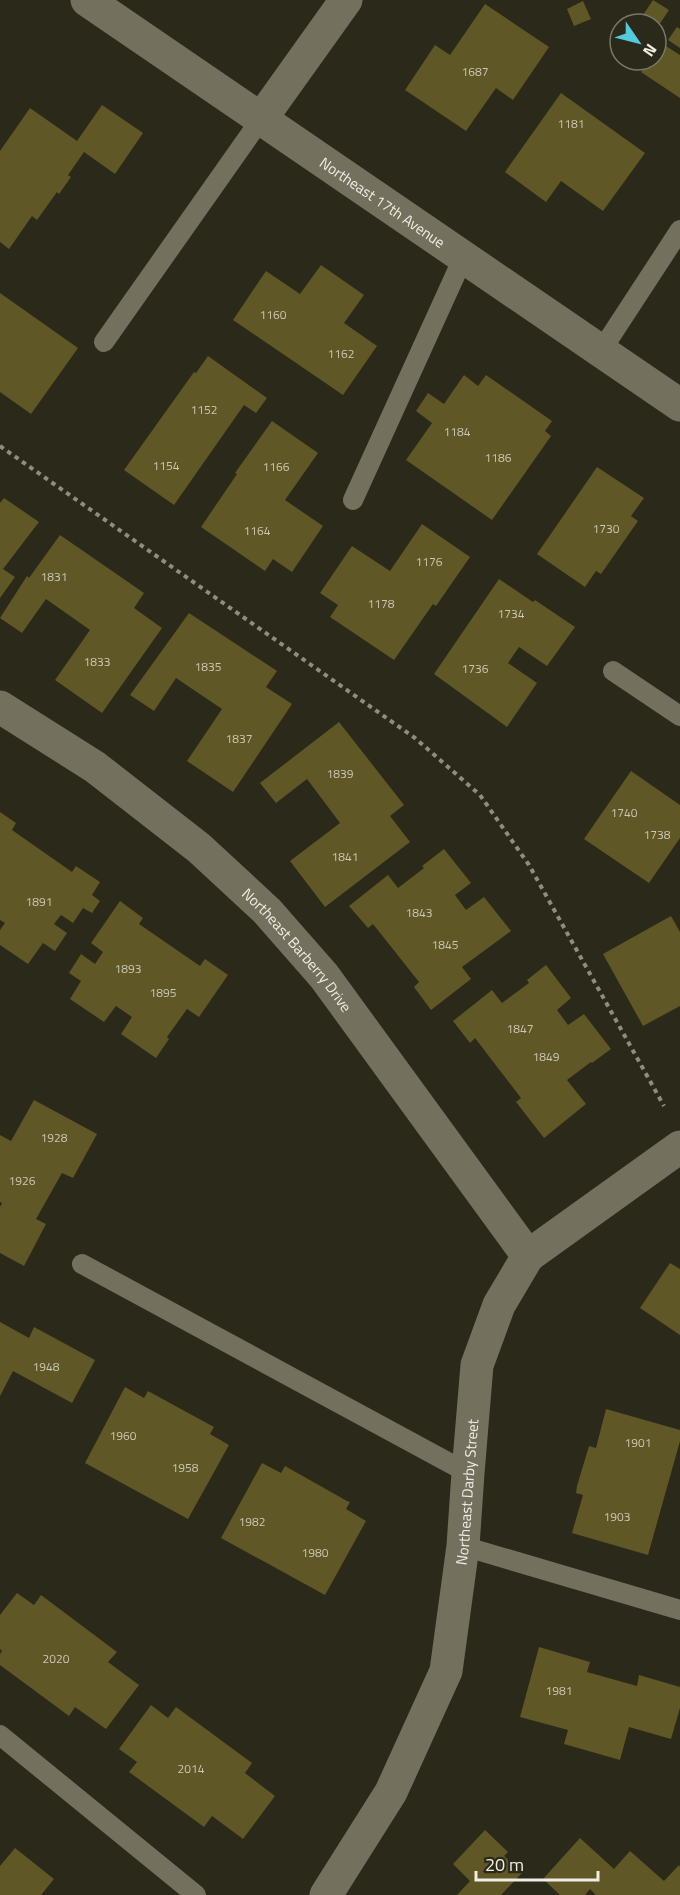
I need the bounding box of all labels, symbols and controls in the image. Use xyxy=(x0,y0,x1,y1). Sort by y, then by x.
north arrow xyxy=(608,12,668,72)
text: N xyxy=(637,39,663,62)
house number: 1687 xyxy=(462,62,488,81)
house number: 1181 xyxy=(558,114,584,133)
street label: Northeast 17th Avenue xyxy=(315,151,450,253)
house number: 1160 xyxy=(260,305,287,324)
house number: 1162 xyxy=(328,344,354,363)
house number: 1152 xyxy=(191,400,217,419)
house number: 1184 xyxy=(444,422,471,441)
house number: 1186 xyxy=(485,448,512,467)
house number: 1154 xyxy=(153,456,180,475)
house number: 1166 xyxy=(263,457,290,476)
house number: 1730 xyxy=(593,519,620,538)
house number: 1164 xyxy=(244,521,271,540)
house number: 1176 xyxy=(416,552,443,571)
house number: 1831 xyxy=(41,567,67,586)
house number: 1178 xyxy=(368,594,395,613)
house number: 1734 xyxy=(498,604,525,623)
house number: 1833 xyxy=(84,652,110,671)
house number: 1835 xyxy=(195,657,222,676)
house number: 1736 xyxy=(462,659,489,678)
house number: 1837 xyxy=(226,729,252,748)
house number: 1839 xyxy=(327,764,354,783)
house number: 1740 xyxy=(611,803,638,822)
house number: 1738 xyxy=(644,825,671,844)
house number: 1841 xyxy=(332,847,358,866)
street label: Northeast Barberry Drive xyxy=(237,882,358,1017)
house number: 1891 xyxy=(26,892,52,911)
house number: 1843 xyxy=(406,903,432,922)
house number: 1845 xyxy=(432,935,459,954)
house number: 1893 xyxy=(115,959,141,978)
house number: 1895 xyxy=(150,983,177,1002)
house number: 1847 xyxy=(507,1019,533,1038)
house number: 1849 xyxy=(533,1047,560,1066)
house number: 1928 xyxy=(41,1128,68,1147)
house number: 1926 xyxy=(9,1171,36,1190)
house number: 1948 xyxy=(33,1357,60,1376)
street label: Northeast Darby Street xyxy=(449,1417,484,1567)
house number: 1960 xyxy=(110,1426,137,1445)
house number: 1901 xyxy=(625,1433,651,1452)
house number: 1958 xyxy=(172,1458,199,1477)
house number: 1903 xyxy=(604,1507,630,1526)
house number: 1982 xyxy=(239,1512,265,1531)
house number: 1980 xyxy=(302,1543,329,1562)
house number: 2020 xyxy=(43,1649,70,1668)
house number: 1981 xyxy=(546,1681,572,1700)
house number: 2014 xyxy=(178,1759,205,1778)
scale bar xyxy=(476,1844,598,1882)
text: 20 m xyxy=(485,1851,524,1878)

